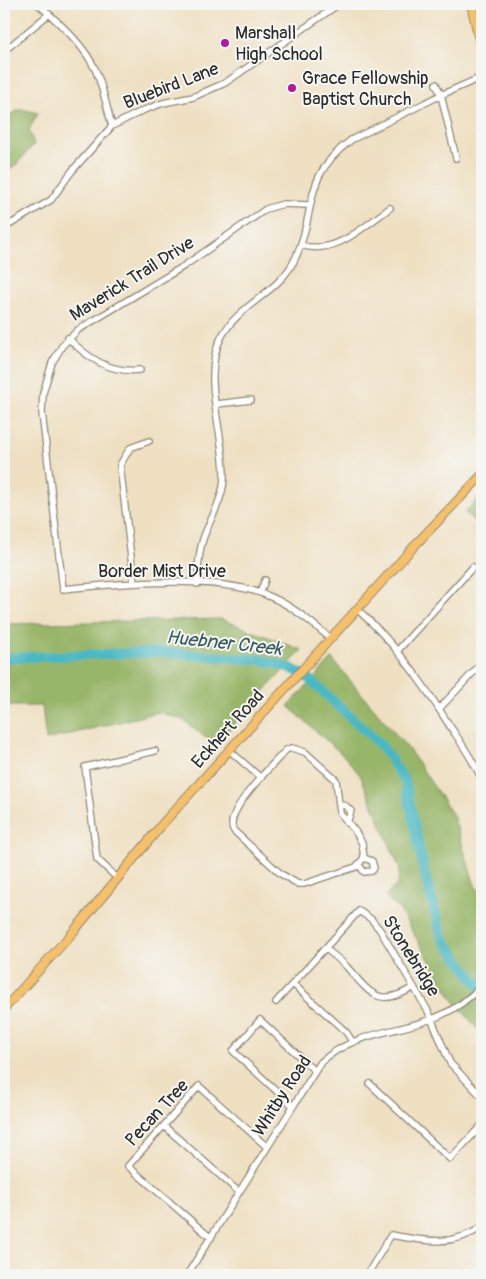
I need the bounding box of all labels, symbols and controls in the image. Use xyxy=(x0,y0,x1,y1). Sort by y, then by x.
place label: Marshall High School xyxy=(235,22,323,66)
marker: Marshall High School xyxy=(219,37,231,49)
street label: Bluebird Lane xyxy=(120,57,222,115)
place label: Grace Fellowship Baptist Church xyxy=(302,67,428,111)
marker: Grace Fellowship Baptist Church xyxy=(286,82,298,94)
street label: Maverick Trail Drive xyxy=(65,231,199,327)
street label: Border Mist Drive xyxy=(98,560,226,583)
water label: Huebner Creek xyxy=(165,625,285,661)
street label: Eckhert Road xyxy=(187,685,269,773)
street label: Stonebridge xyxy=(377,911,445,1001)
street label: Whitby Road xyxy=(247,1051,317,1141)
street label: Pecan Tree xyxy=(120,1075,194,1151)

